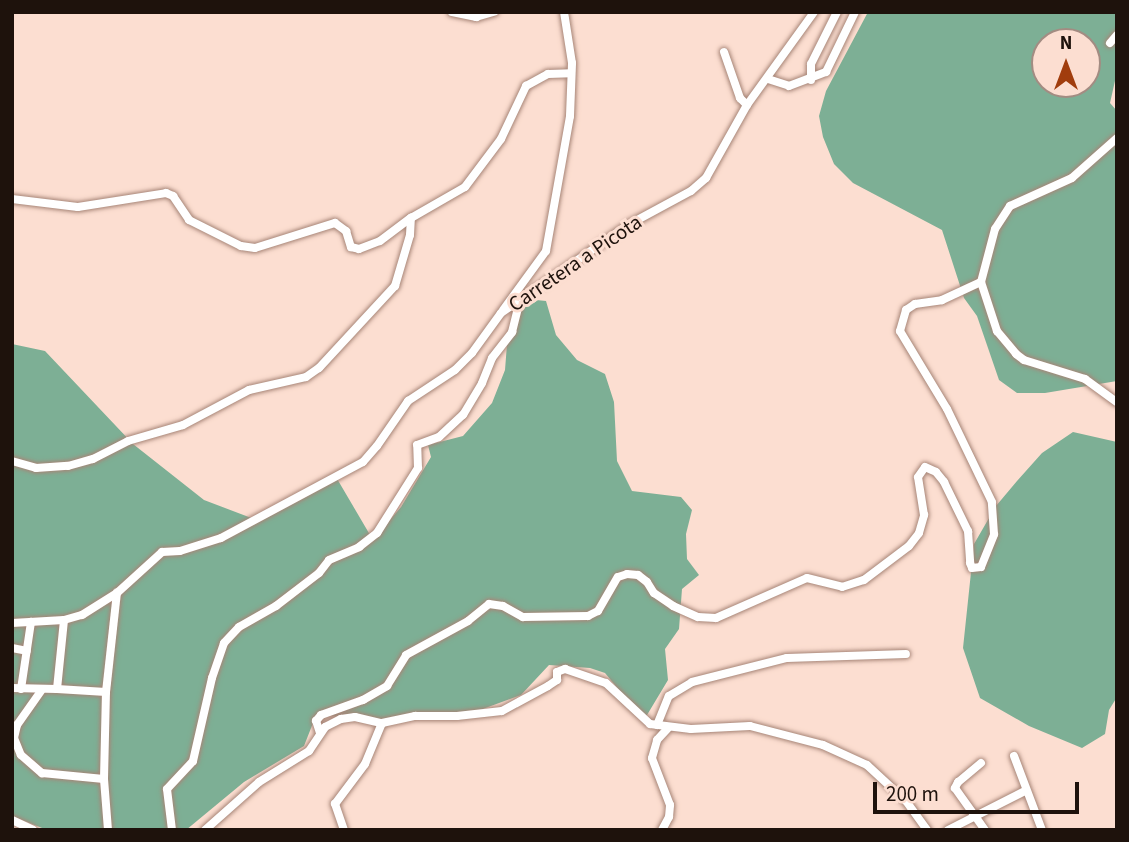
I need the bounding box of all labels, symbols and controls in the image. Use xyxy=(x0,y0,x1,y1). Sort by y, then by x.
north arrow xyxy=(1031,28,1101,98)
text: N xyxy=(1060,30,1072,57)
street label: Carretera a Picota xyxy=(504,209,646,317)
scale bar xyxy=(877,768,1084,812)
text: 200 m xyxy=(886,779,939,809)

